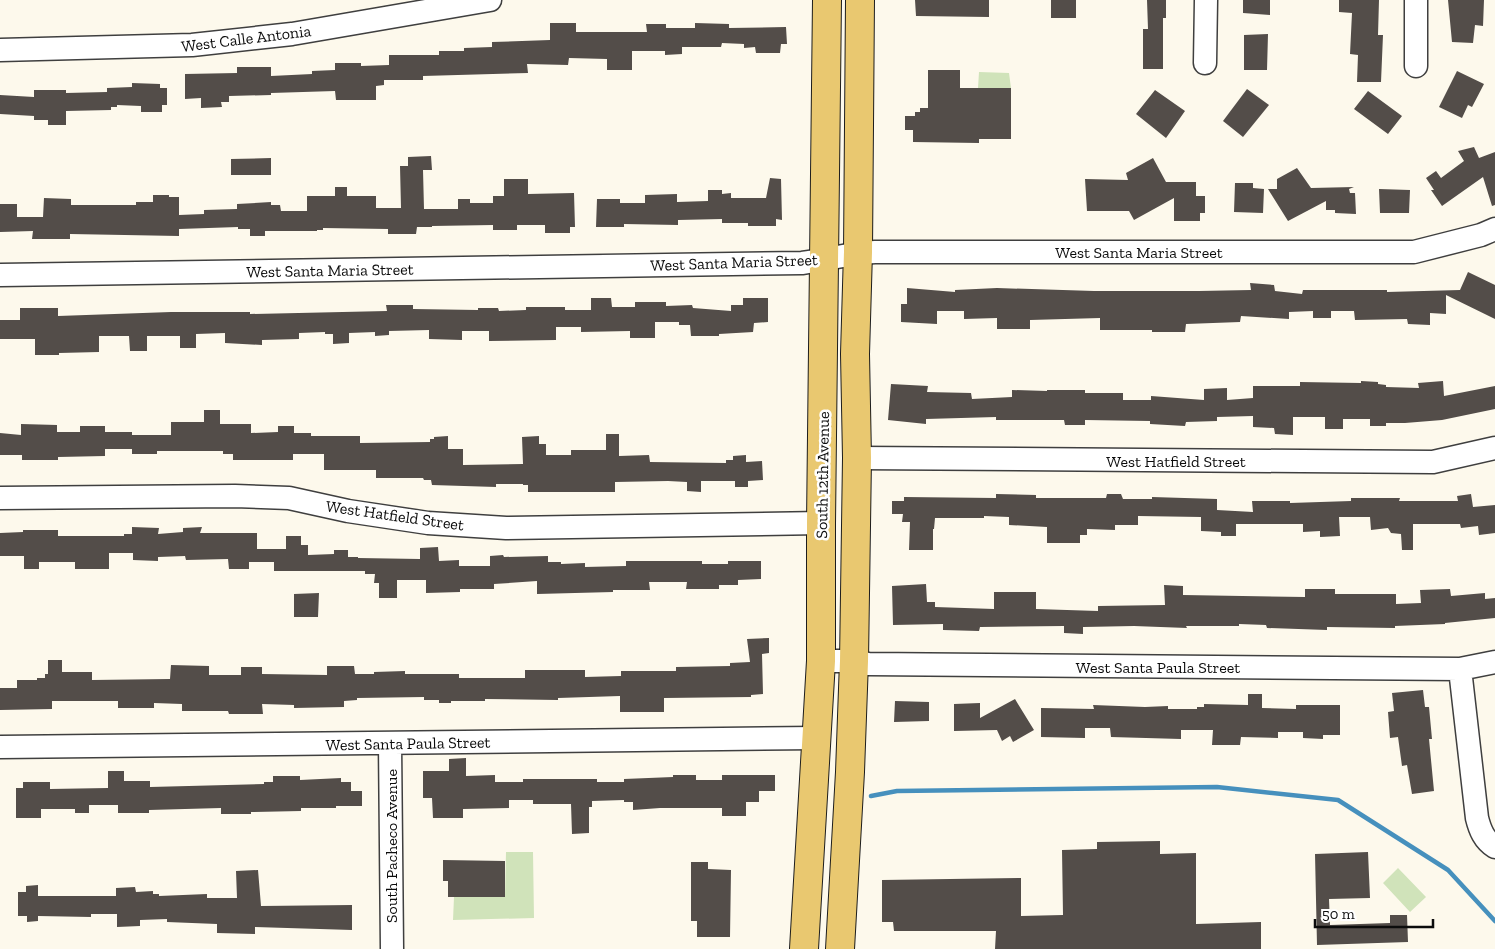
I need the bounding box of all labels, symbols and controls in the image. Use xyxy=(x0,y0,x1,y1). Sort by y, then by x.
street label: West Calle Antonia xyxy=(180,21,312,56)
street label: West Santa Maria Street xyxy=(1055,243,1223,262)
street label: West Santa Maria Street xyxy=(650,250,818,275)
street label: West Santa Maria Street xyxy=(246,260,414,281)
street label: South 12th Avenue xyxy=(812,411,833,539)
street label: West Hatfield Street xyxy=(1106,452,1246,471)
street label: West Hatfield Street xyxy=(325,496,465,535)
street label: West Santa Paula Street xyxy=(1076,658,1240,677)
street label: West Santa Paula Street xyxy=(326,733,491,754)
street label: South Pacheco Avenue xyxy=(382,769,401,923)
scale bar xyxy=(1315,896,1432,928)
text: 50 m xyxy=(1322,905,1355,923)

